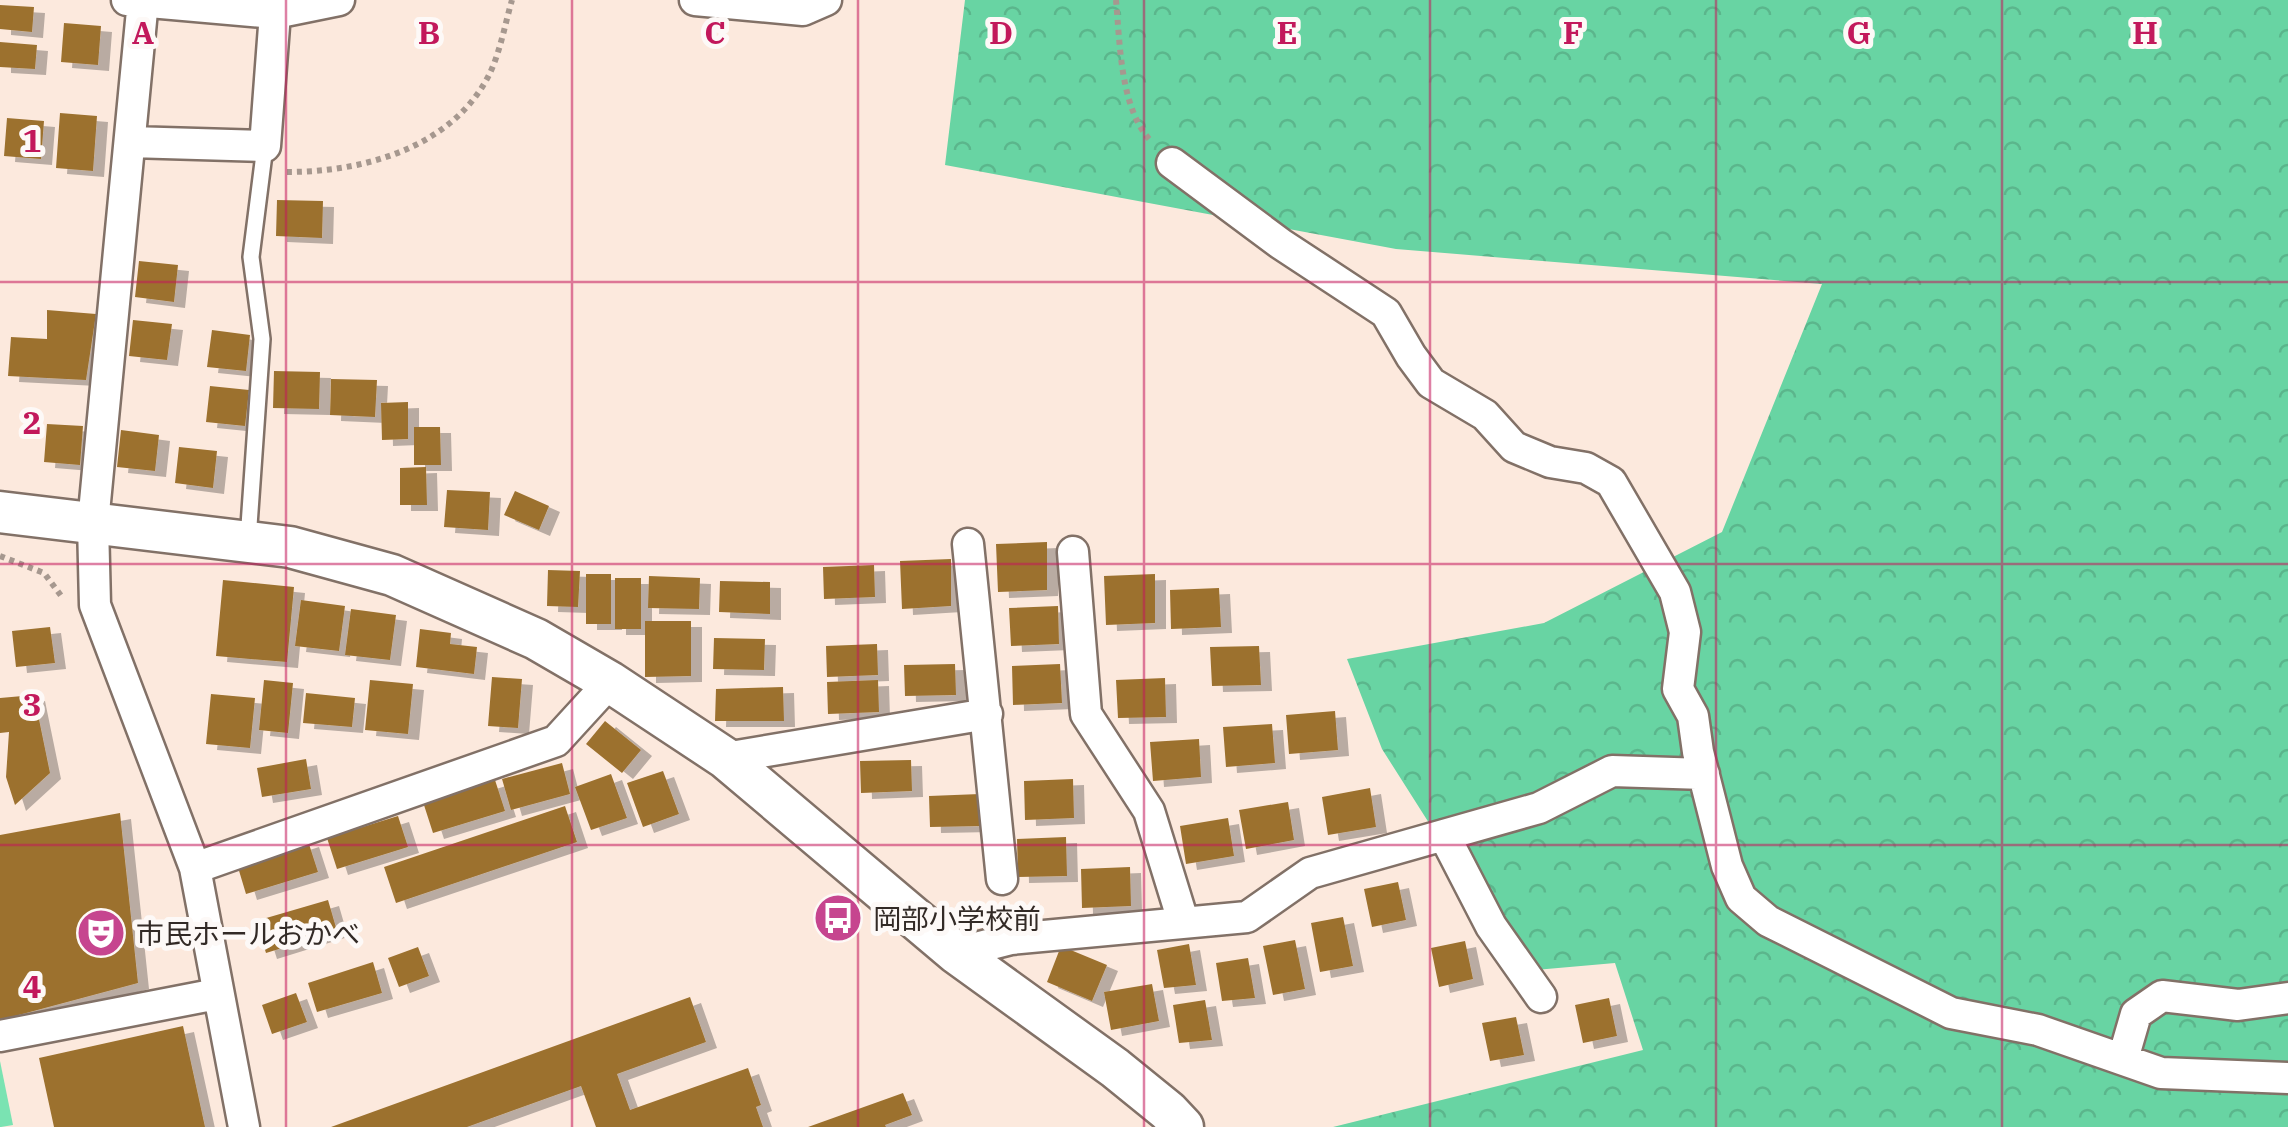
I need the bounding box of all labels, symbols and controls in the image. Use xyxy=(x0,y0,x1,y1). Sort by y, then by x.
text: A xyxy=(132,11,154,53)
text: B xyxy=(418,11,440,53)
text: C xyxy=(704,11,726,53)
text: D xyxy=(989,11,1013,53)
text: E xyxy=(1276,11,1298,53)
text: F xyxy=(1563,11,1583,53)
text: G xyxy=(1847,11,1871,53)
text: H xyxy=(2132,11,2158,53)
text: 1 xyxy=(22,119,42,161)
text: 2 xyxy=(22,401,42,443)
text: 3 xyxy=(22,683,42,725)
bus stop icon: 岡部小学校前 xyxy=(812,892,864,944)
place label: 岡部小学校前 xyxy=(873,900,1041,937)
theatre icon: 市民ホールおかべ xyxy=(75,907,127,959)
place label: 市民ホールおかべ xyxy=(136,915,360,952)
text: 4 xyxy=(22,965,42,1007)

